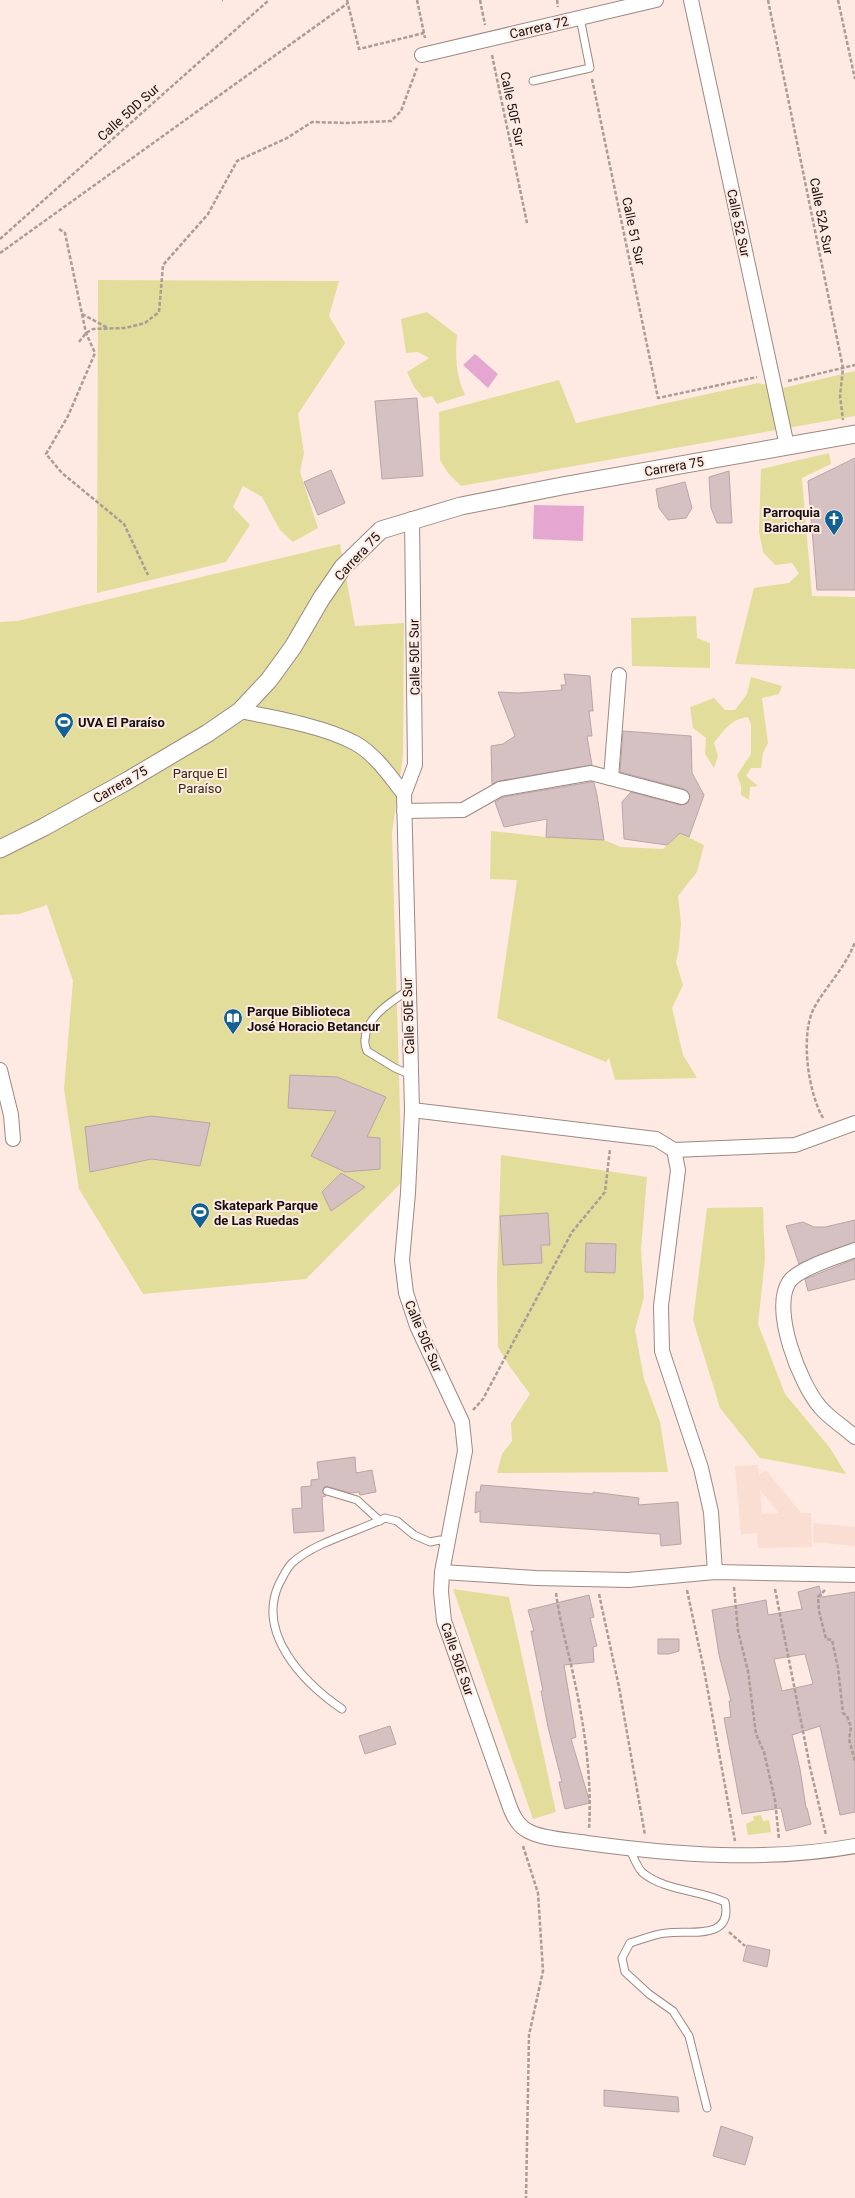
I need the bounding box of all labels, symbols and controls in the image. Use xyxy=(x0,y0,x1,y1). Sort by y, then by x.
street label: Carrera 72 xyxy=(508,13,570,42)
street label: Calle 50F Sur xyxy=(497,70,528,149)
street label: Calle 50D Sur xyxy=(94,80,163,144)
street label: Calle 52A Sur xyxy=(807,177,836,256)
street label: Calle 52 Sur xyxy=(724,188,753,259)
street label: Calle 51 Sur xyxy=(619,196,648,267)
street label: Carrera 75 xyxy=(643,454,705,479)
place label: Parroquia Barichara xyxy=(763,505,820,535)
church icon: Parroquia Barichara xyxy=(823,508,845,536)
street label: Carrera 75 xyxy=(331,529,383,583)
street label: Calle 50E Sur xyxy=(406,618,423,695)
sports icon: UVA El Paraíso xyxy=(53,711,75,739)
place label: UVA El Paraíso xyxy=(78,715,165,730)
street label: Carrera 75 xyxy=(90,763,150,806)
park label: Parque El Paraíso xyxy=(173,766,227,796)
street label: Calle 50E Sur xyxy=(400,977,417,1054)
place label: Parque Biblioteca José Horacio Betancur xyxy=(247,1004,380,1034)
library icon: Parque Biblioteca José Horacio Betancur xyxy=(222,1007,244,1035)
place label: Skatepark Parque de Las Ruedas xyxy=(214,1198,318,1228)
sports icon: Skatepark Parque de Las Ruedas xyxy=(189,1201,211,1229)
street label: Calle 50E Sur xyxy=(402,1298,446,1375)
street label: Calle 50E Sur xyxy=(438,1621,477,1698)

